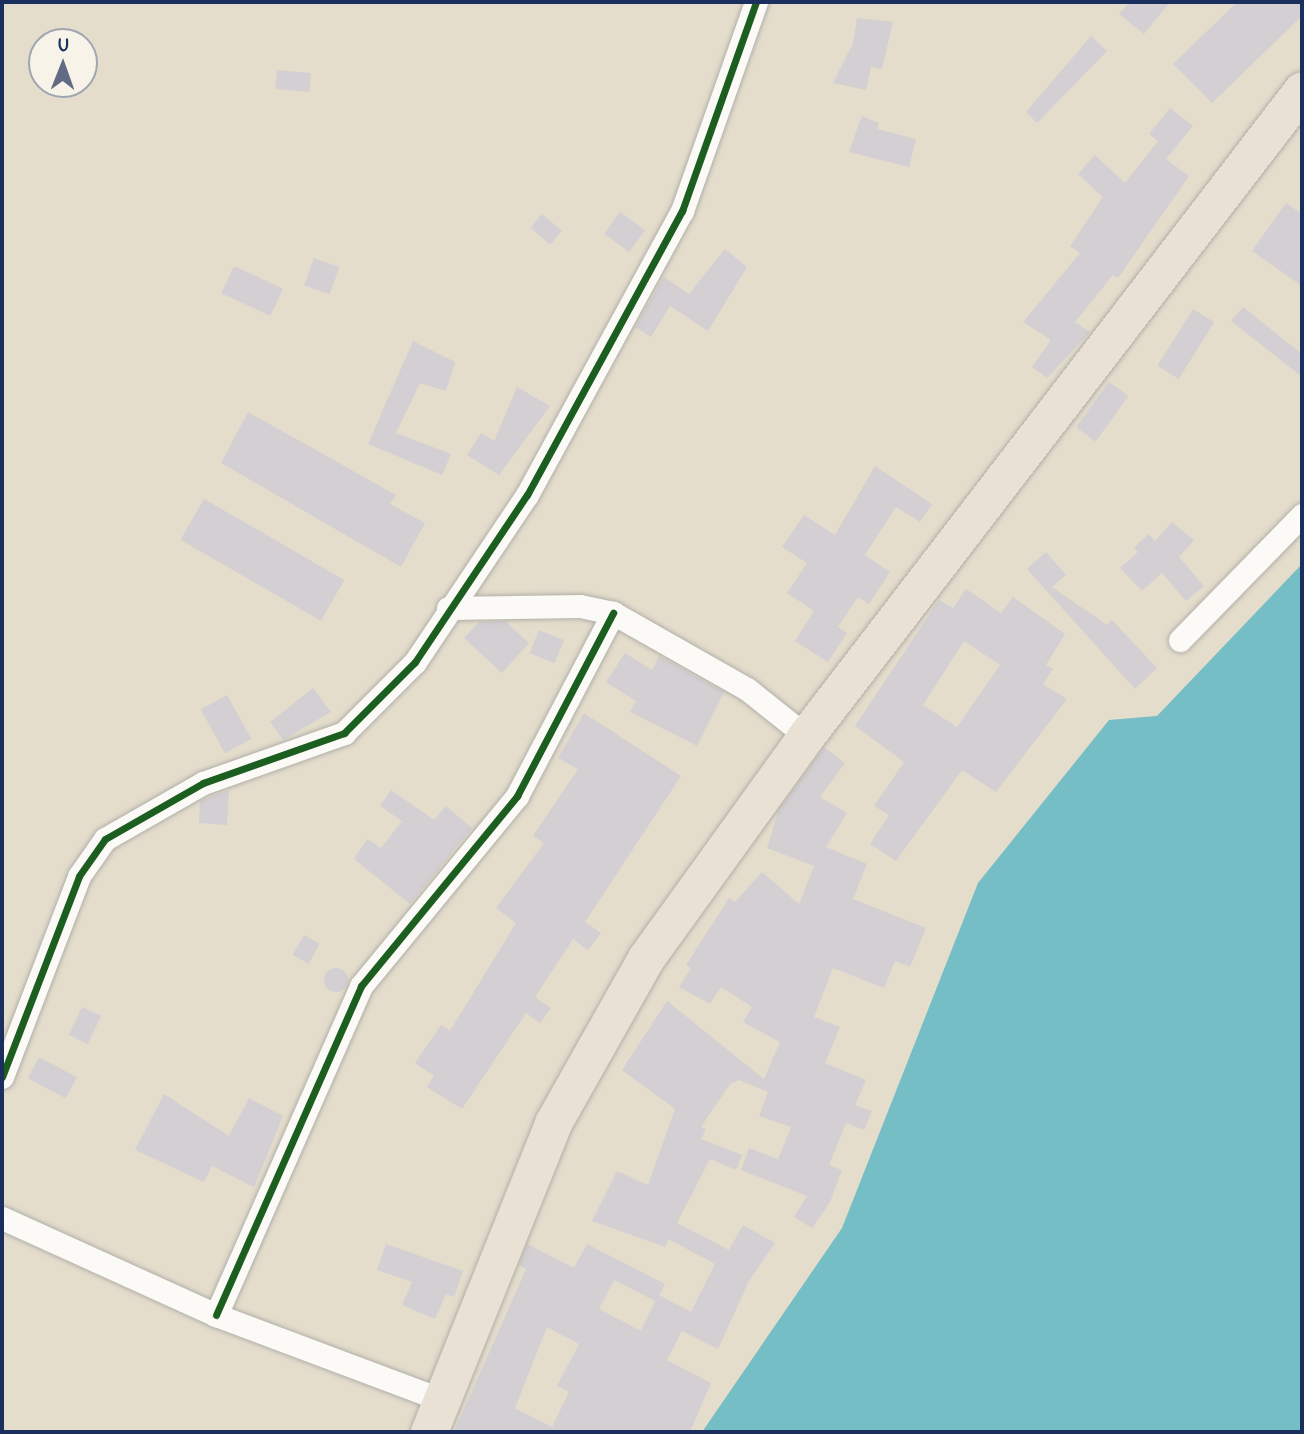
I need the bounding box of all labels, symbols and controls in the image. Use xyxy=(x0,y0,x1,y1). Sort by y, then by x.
north arrow xyxy=(28,28,98,98)
text: U xyxy=(58,31,69,57)

